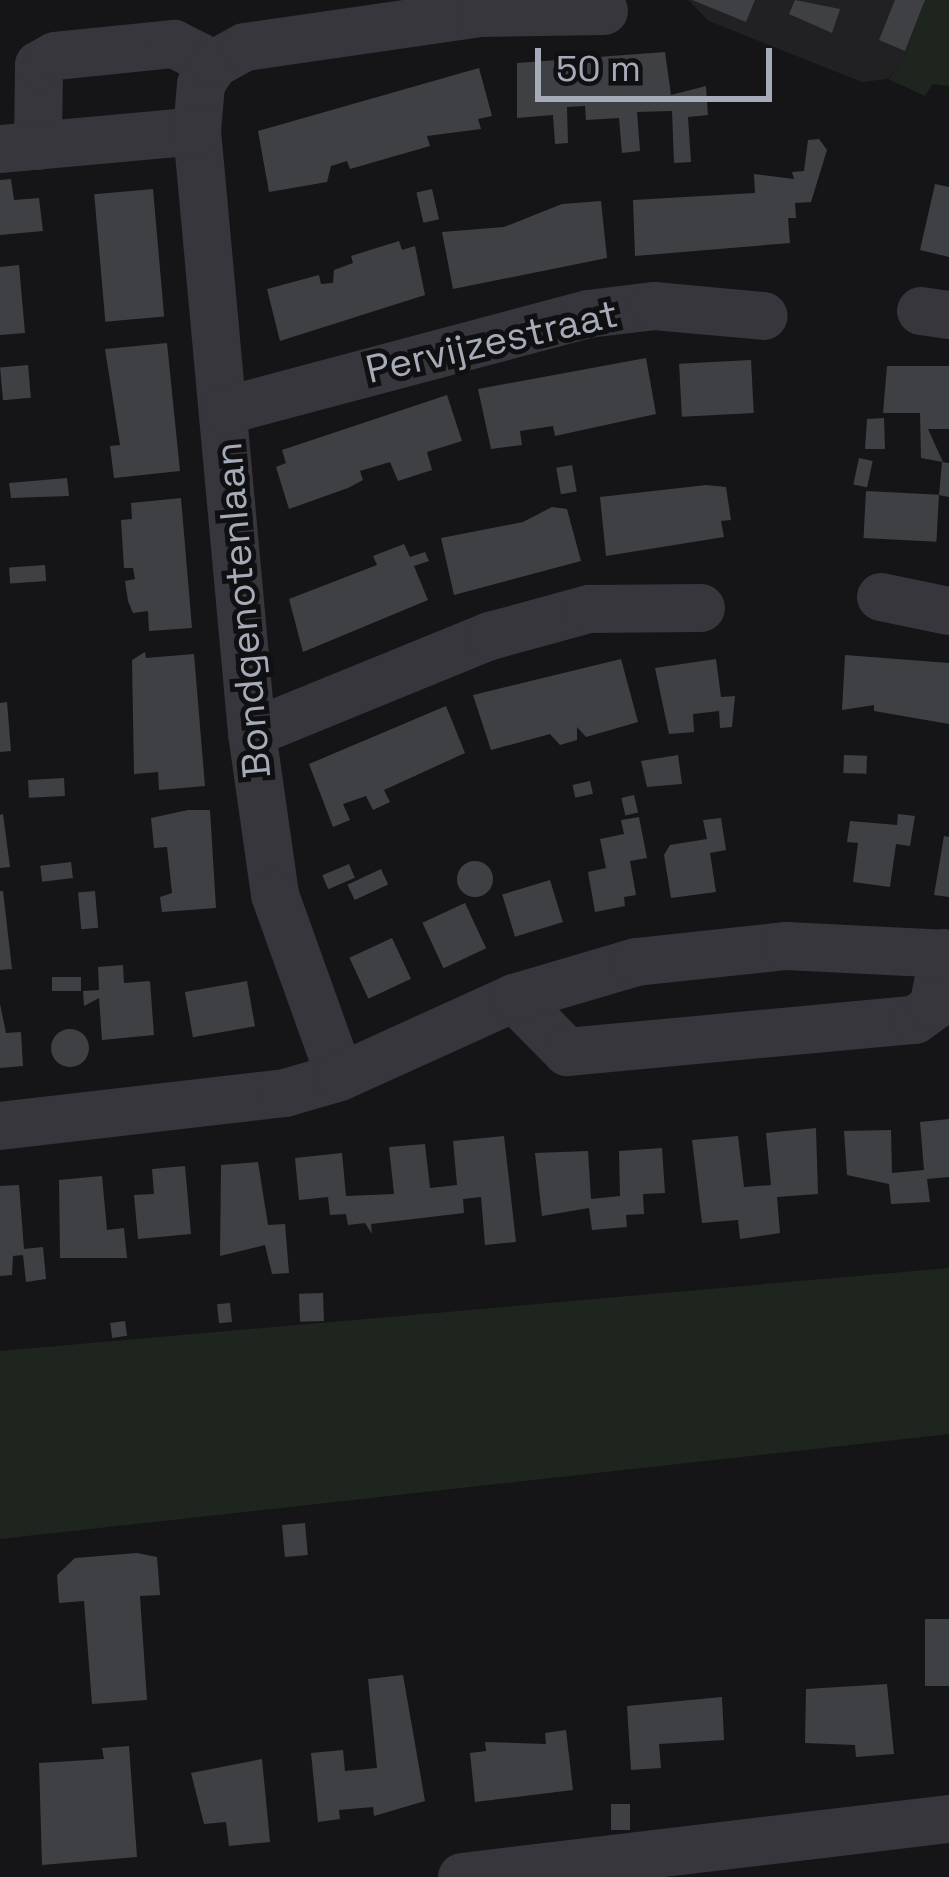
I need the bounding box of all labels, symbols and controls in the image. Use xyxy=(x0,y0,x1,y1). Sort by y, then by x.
scale bar xyxy=(541,24,778,98)
text: 50 m xyxy=(556,46,641,92)
street label: Pervijzestraat xyxy=(361,290,623,394)
street label: Bondgenotenlaan xyxy=(205,440,281,780)

